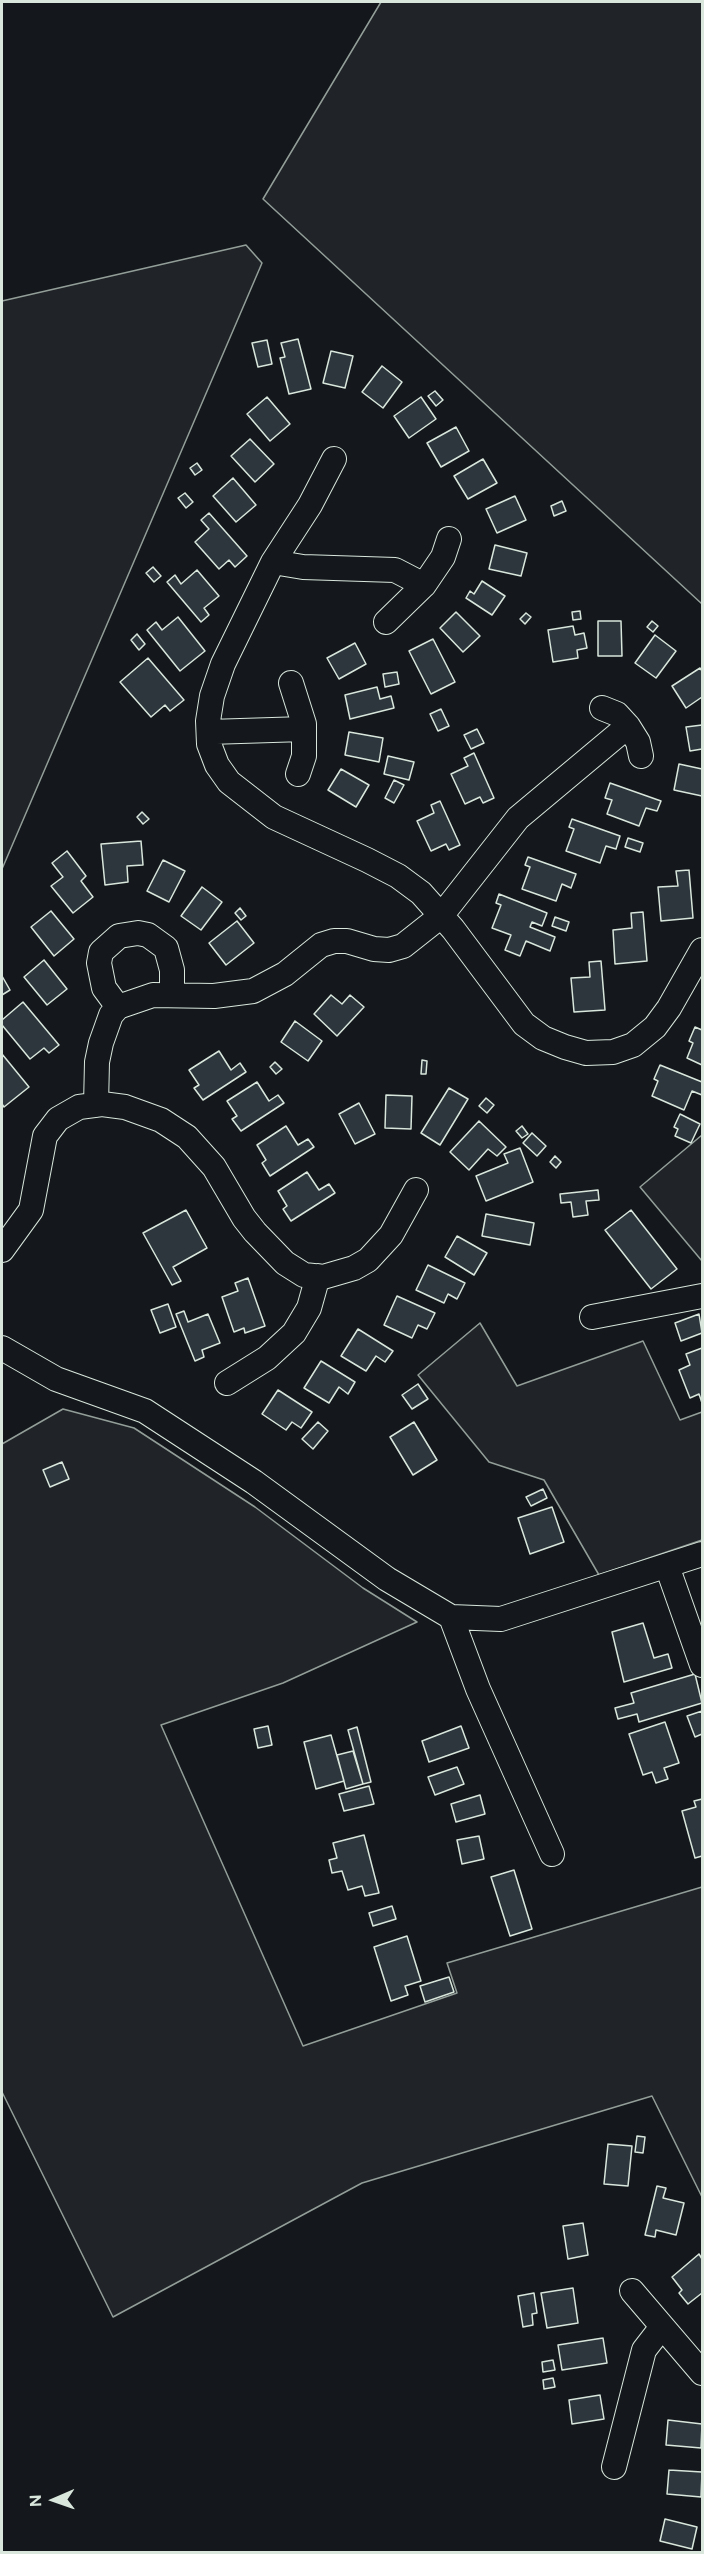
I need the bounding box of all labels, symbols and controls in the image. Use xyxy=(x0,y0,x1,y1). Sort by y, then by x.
north arrow xyxy=(24,2470,84,2530)
text: N xyxy=(26,2494,45,2507)

